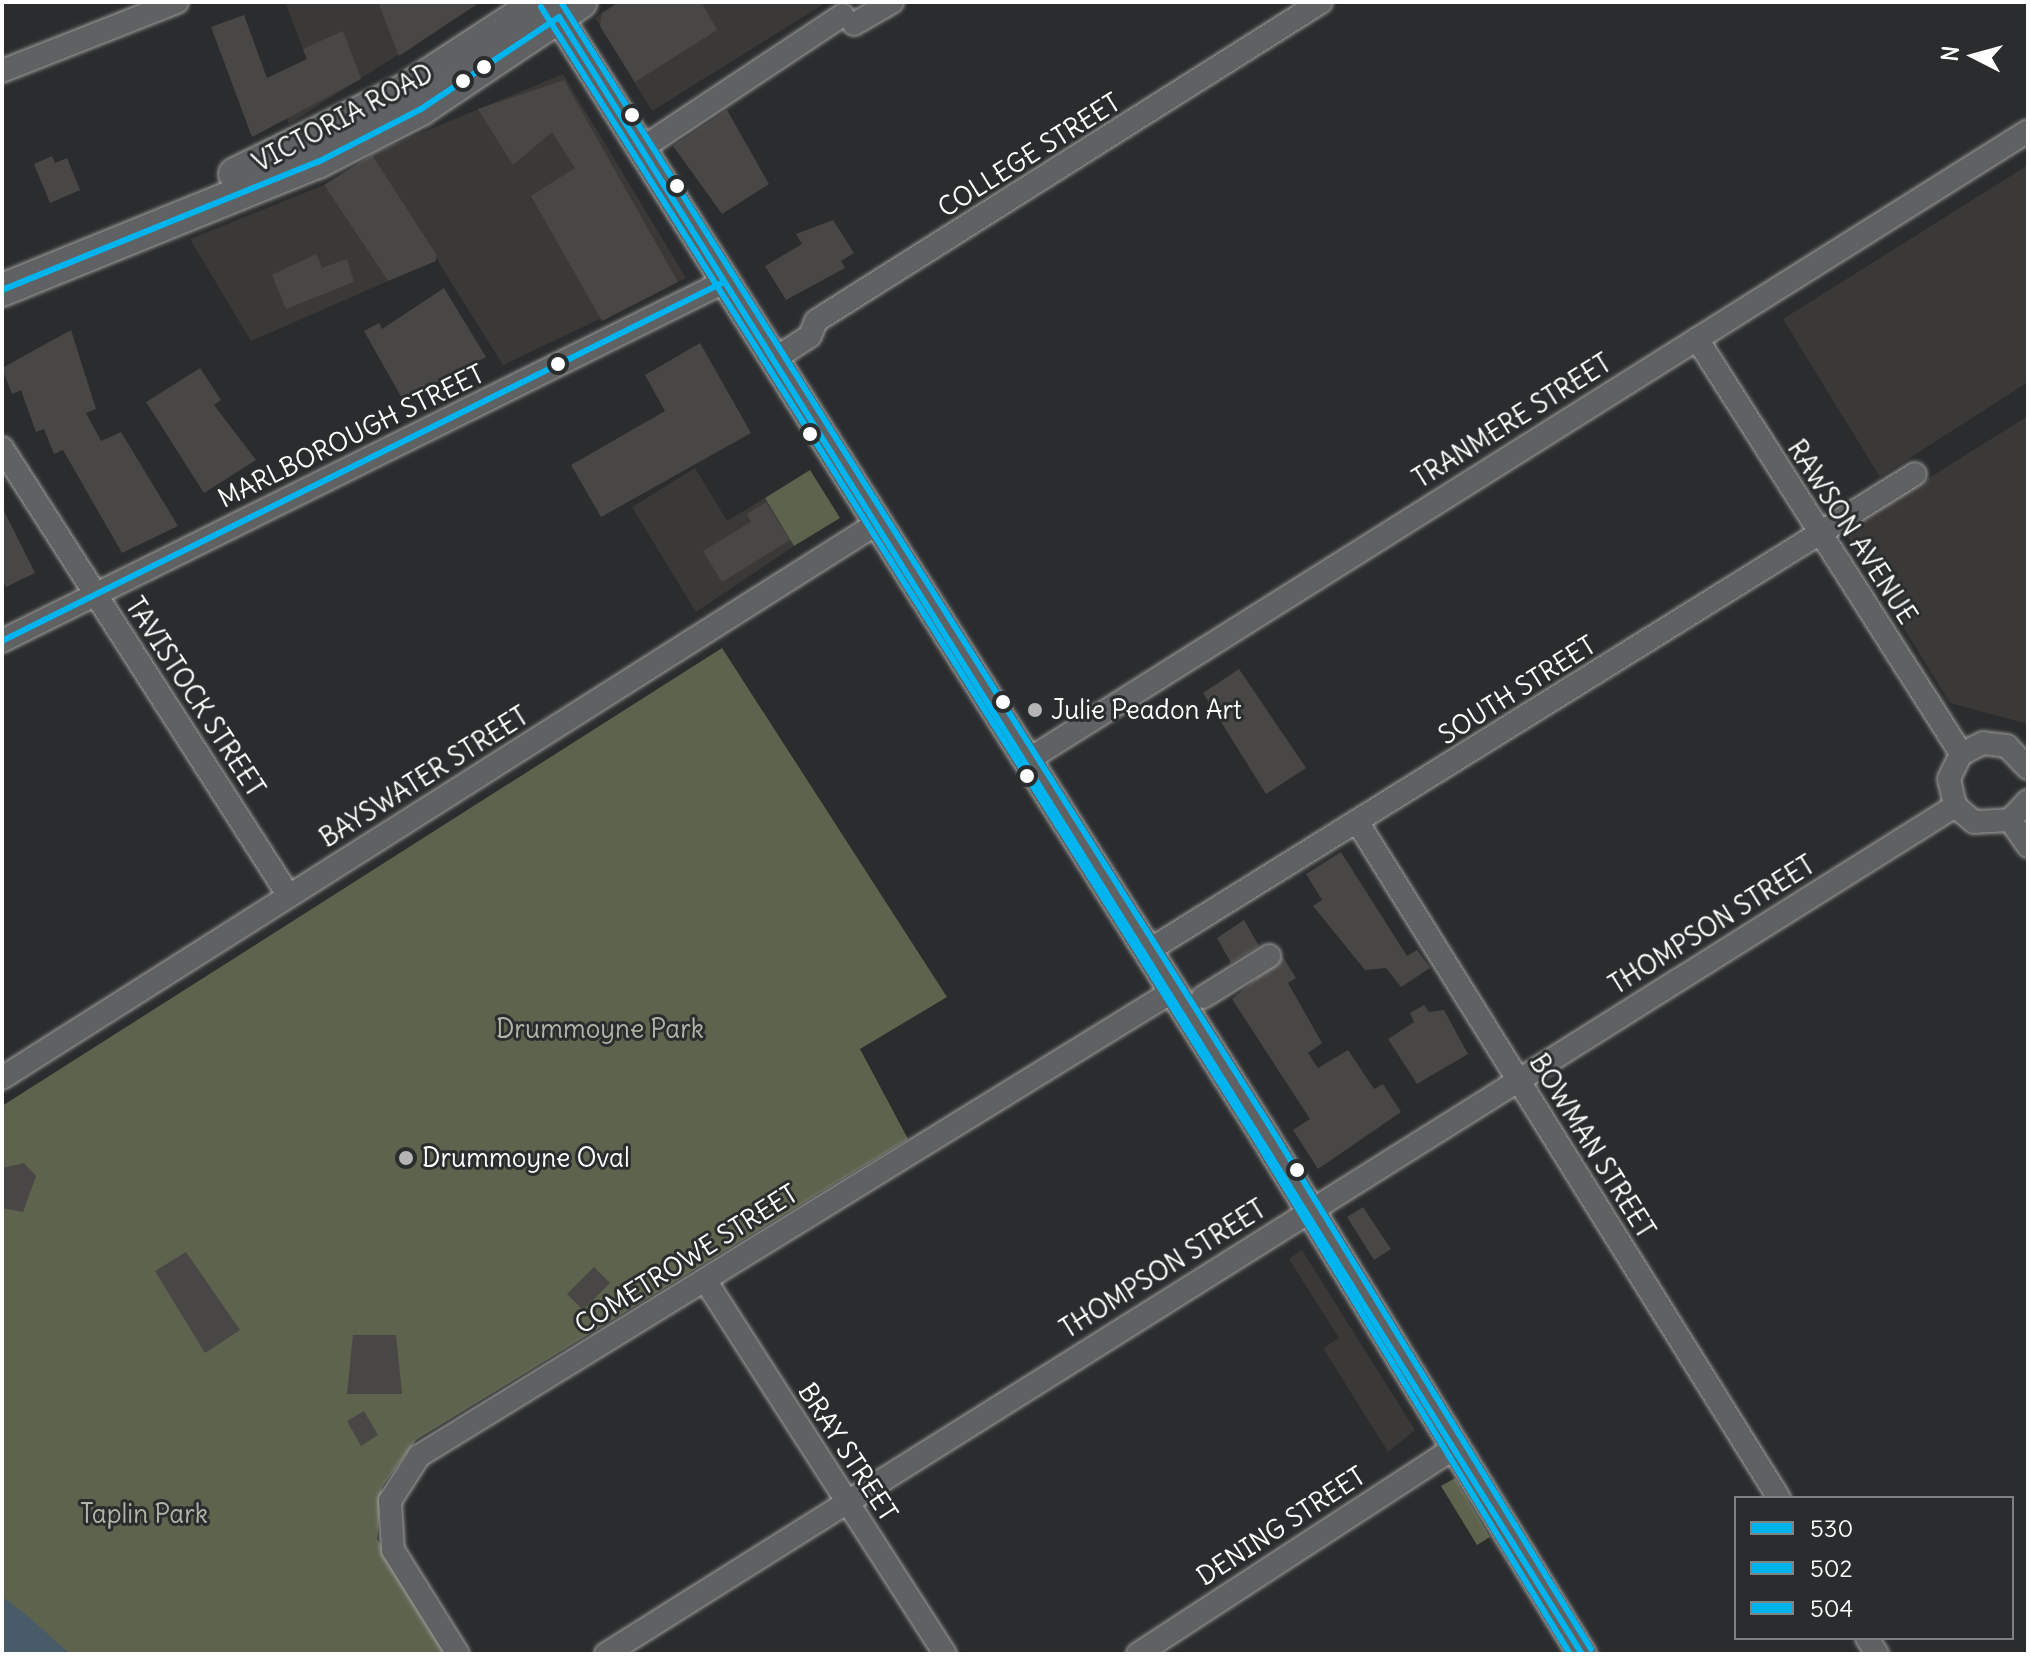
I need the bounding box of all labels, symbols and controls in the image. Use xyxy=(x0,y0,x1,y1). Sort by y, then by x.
north arrow xyxy=(1934,16,2014,96)
text: N xyxy=(1935,44,1965,63)
street label: VICTORIA ROAD xyxy=(248,57,438,179)
unlabelled marker xyxy=(476,59,492,75)
unlabelled marker xyxy=(455,73,471,89)
street label: COLLEGE STREET xyxy=(932,86,1126,224)
unlabelled marker xyxy=(624,107,640,123)
unlabelled marker xyxy=(669,178,685,194)
street label: TRANMERE STREET xyxy=(1407,347,1617,495)
unlabelled marker xyxy=(550,356,566,372)
street label: MARLBOROUGH STREET xyxy=(213,358,489,514)
unlabelled marker xyxy=(802,426,818,442)
street label: RAWSON AVENUE xyxy=(1781,434,1923,630)
street label: TAVISTOCK STREET xyxy=(119,591,271,803)
street label: SOUTH STREET xyxy=(1433,629,1601,751)
unlabelled marker xyxy=(995,694,1011,710)
place label: Julie Peadon Art xyxy=(1051,694,1242,726)
street label: BAYSWATER STREET xyxy=(314,700,534,854)
marker: Julie Peadon Art xyxy=(1026,701,1044,719)
unlabelled marker xyxy=(1019,768,1035,784)
street label: THOMPSON STREET xyxy=(1603,849,1821,1001)
park label: Drummoyne Park xyxy=(496,1013,704,1045)
street label: BOWMAN STREET xyxy=(1523,1048,1661,1244)
place label: Drummoyne Oval xyxy=(422,1142,630,1174)
marker: Drummoyne Oval xyxy=(397,1149,415,1167)
unlabelled marker xyxy=(1289,1162,1305,1178)
street label: COMETROWE STREET xyxy=(569,1178,803,1340)
street label: THOMPSON STREET xyxy=(1054,1193,1272,1345)
street label: BRAY STREET xyxy=(792,1377,904,1527)
street label: DENING STREET xyxy=(1191,1460,1371,1592)
legend xyxy=(1734,1496,2014,1640)
park label: Taplin Park xyxy=(80,1498,208,1530)
text: 530 xyxy=(1810,1513,1853,1543)
text: 502 xyxy=(1810,1553,1853,1583)
text: 504 xyxy=(1810,1593,1853,1623)

